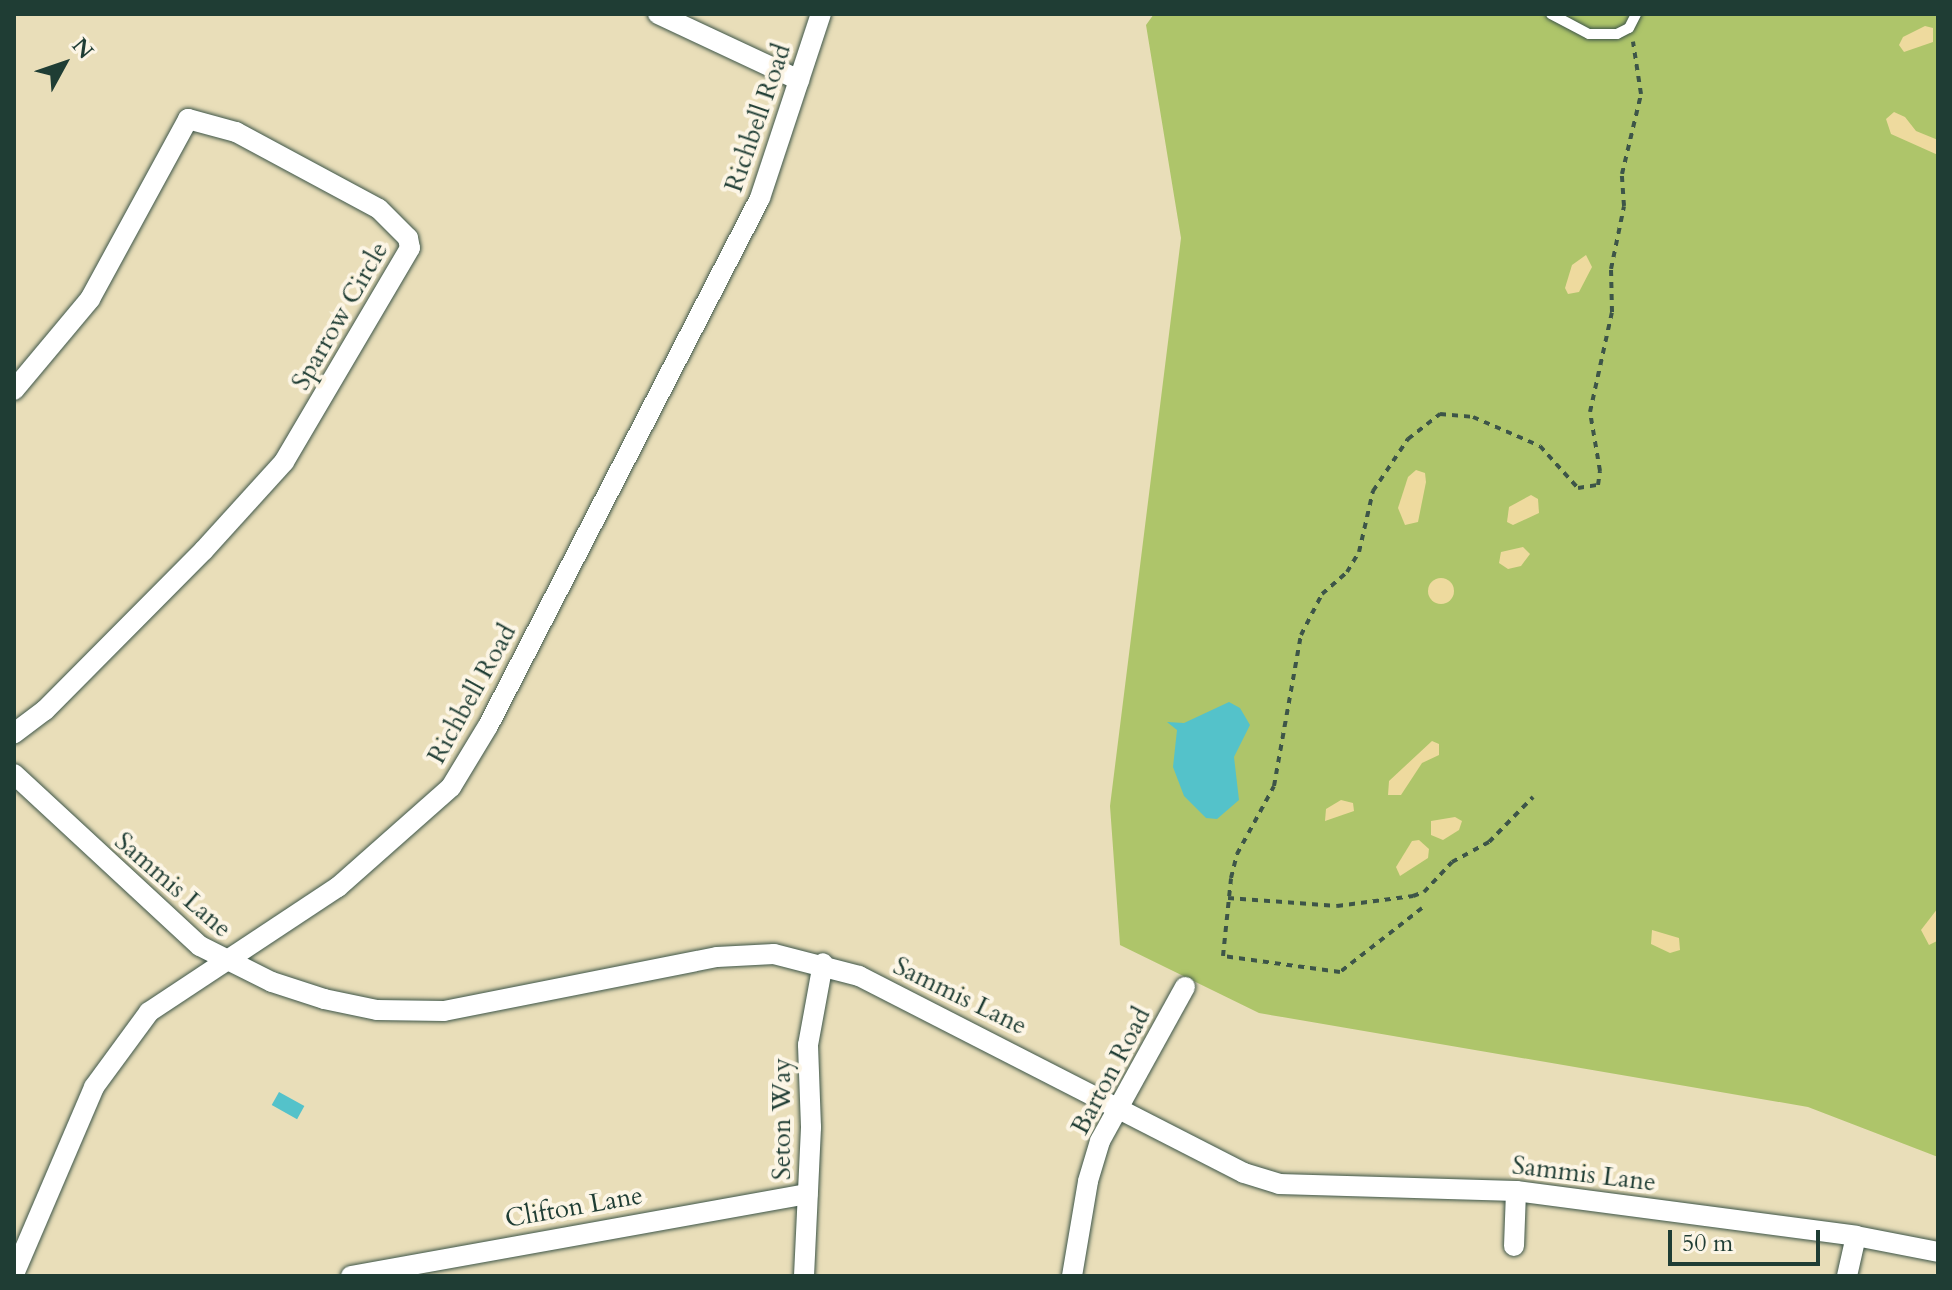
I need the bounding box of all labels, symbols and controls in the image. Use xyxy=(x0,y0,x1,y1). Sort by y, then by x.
north arrow xyxy=(24,24,104,104)
text: N xyxy=(65,32,100,66)
street label: Richbell Road xyxy=(718,40,798,196)
street label: Sparrow Circle xyxy=(285,236,395,396)
street label: Richbell Road xyxy=(421,619,523,769)
street label: Sammis Lane xyxy=(108,826,238,944)
street label: Sammis Lane xyxy=(888,950,1032,1042)
street label: Barton Road xyxy=(1064,1002,1158,1140)
street label: Seton Way xyxy=(766,1058,798,1180)
street label: Sammis Lane xyxy=(1510,1150,1658,1198)
street label: Clifton Lane xyxy=(503,1180,645,1234)
scale bar xyxy=(1672,1214,1824,1264)
text: 50 m xyxy=(1682,1227,1733,1260)

